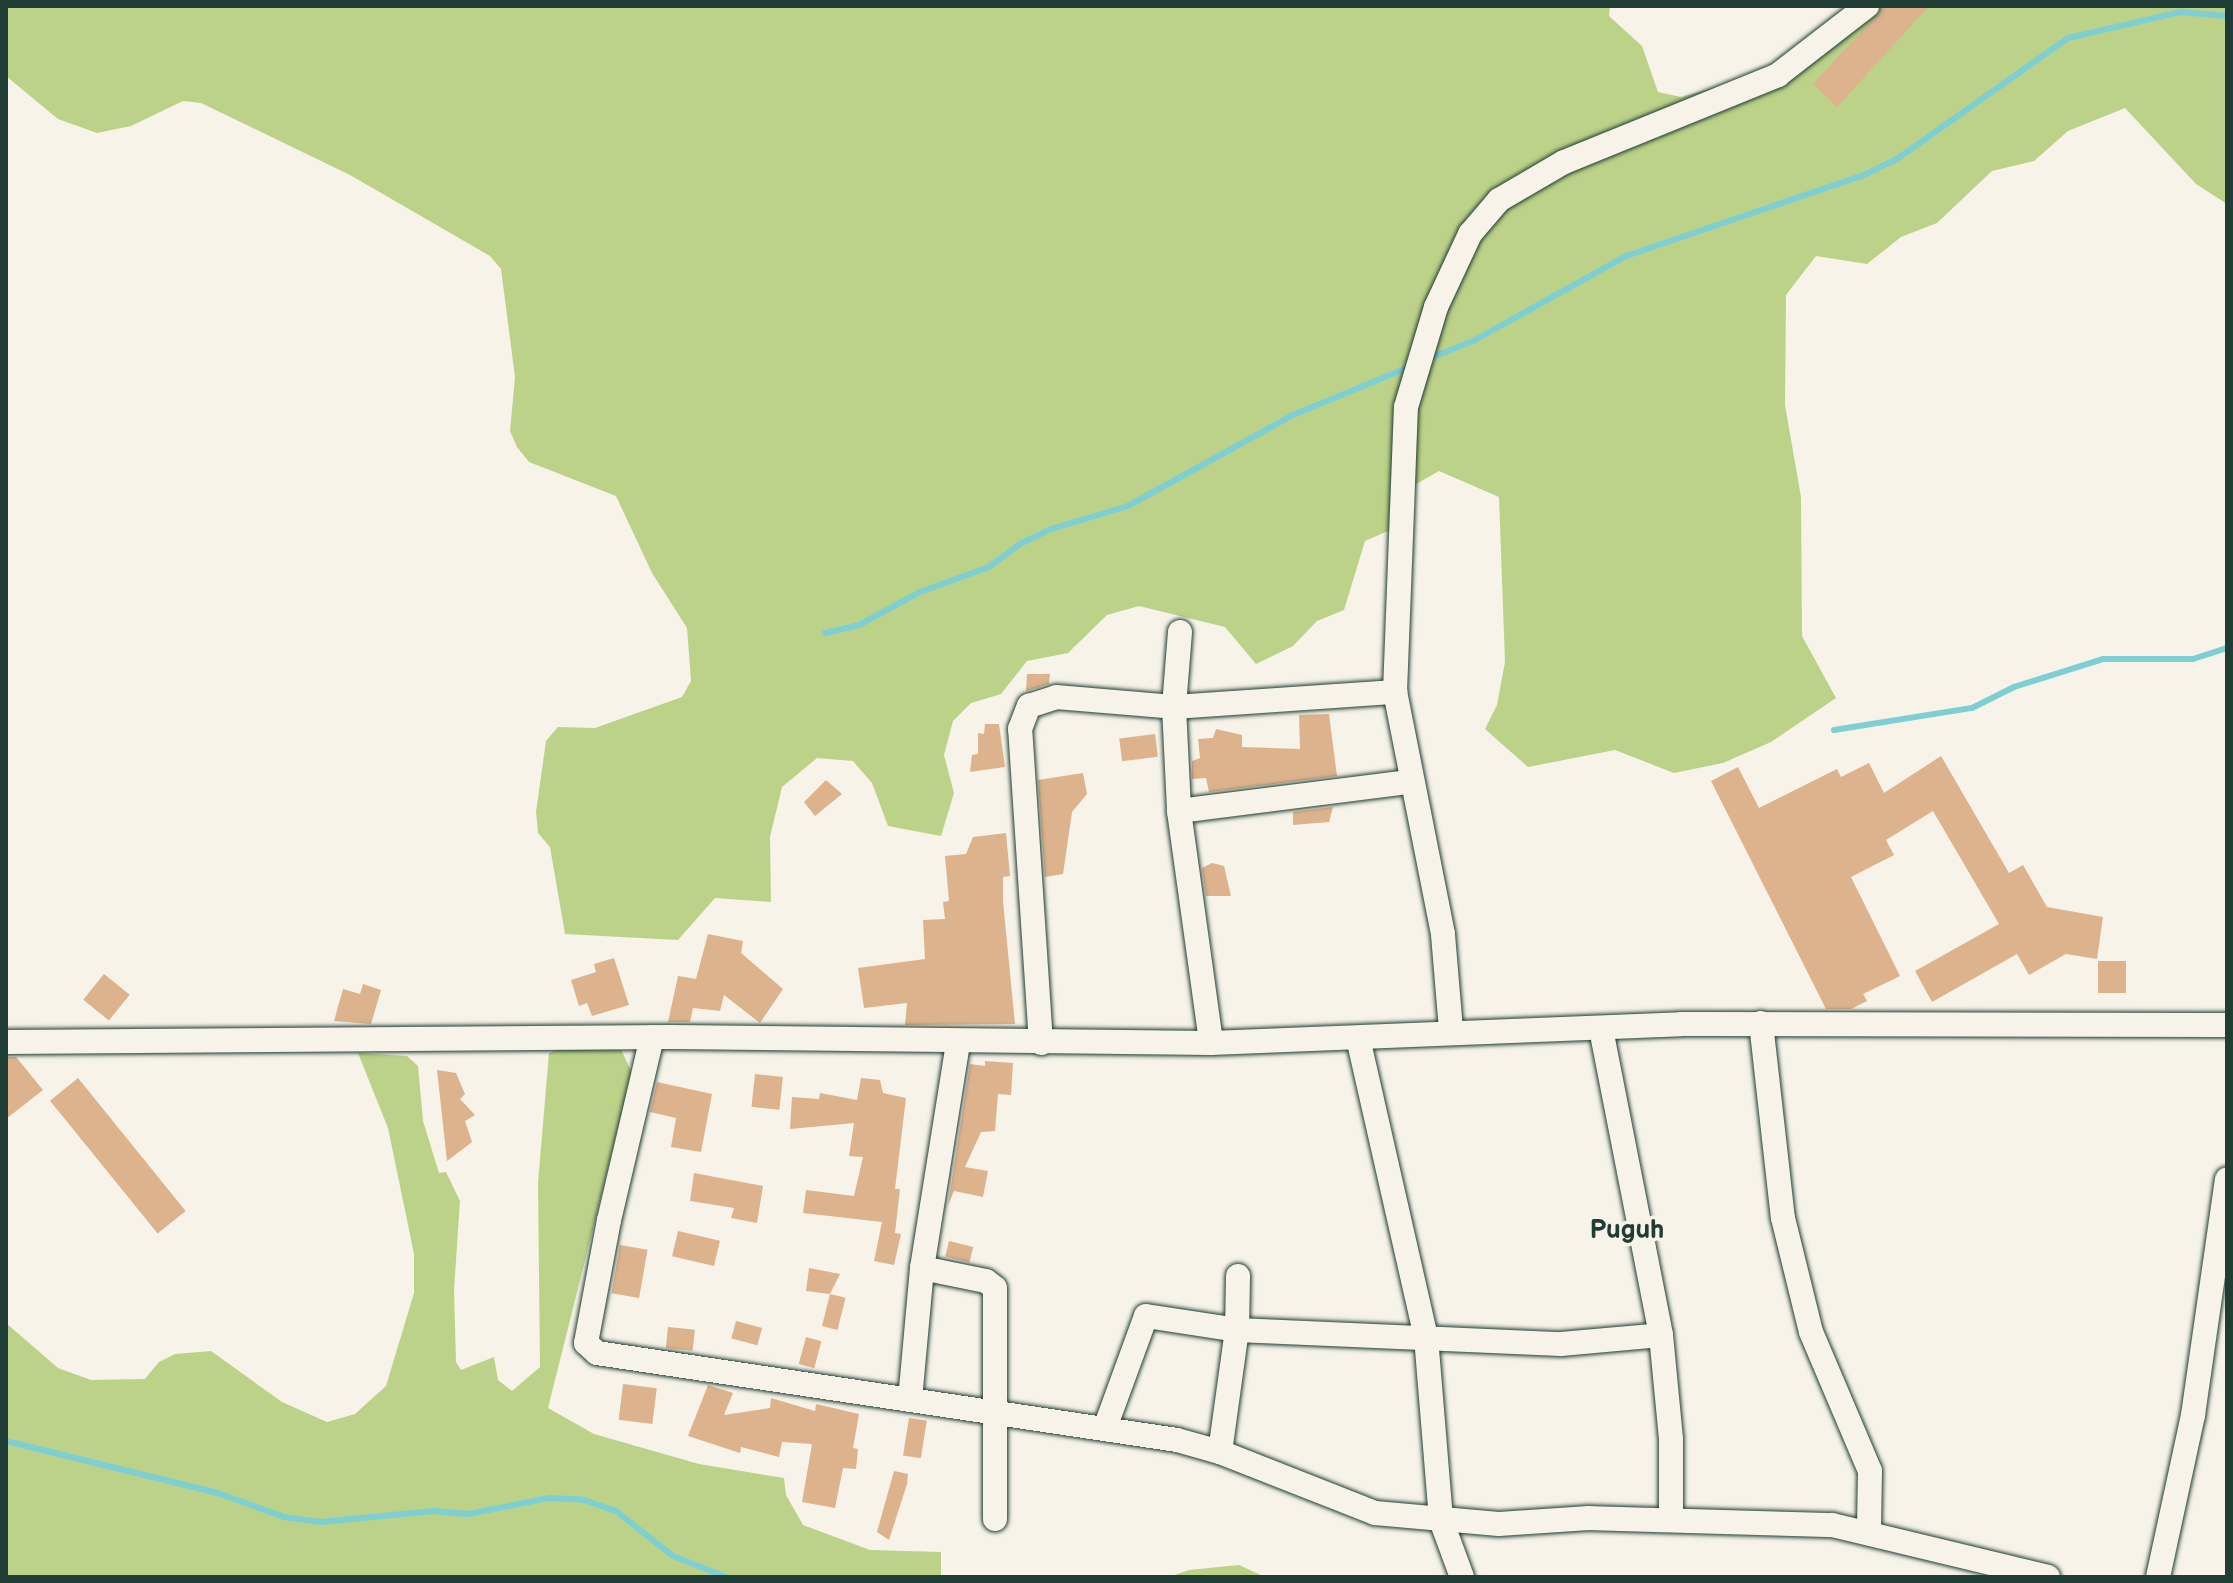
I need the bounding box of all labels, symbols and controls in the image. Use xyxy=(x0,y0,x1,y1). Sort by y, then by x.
district label: Puguh xyxy=(1590,1215,1664,1247)

